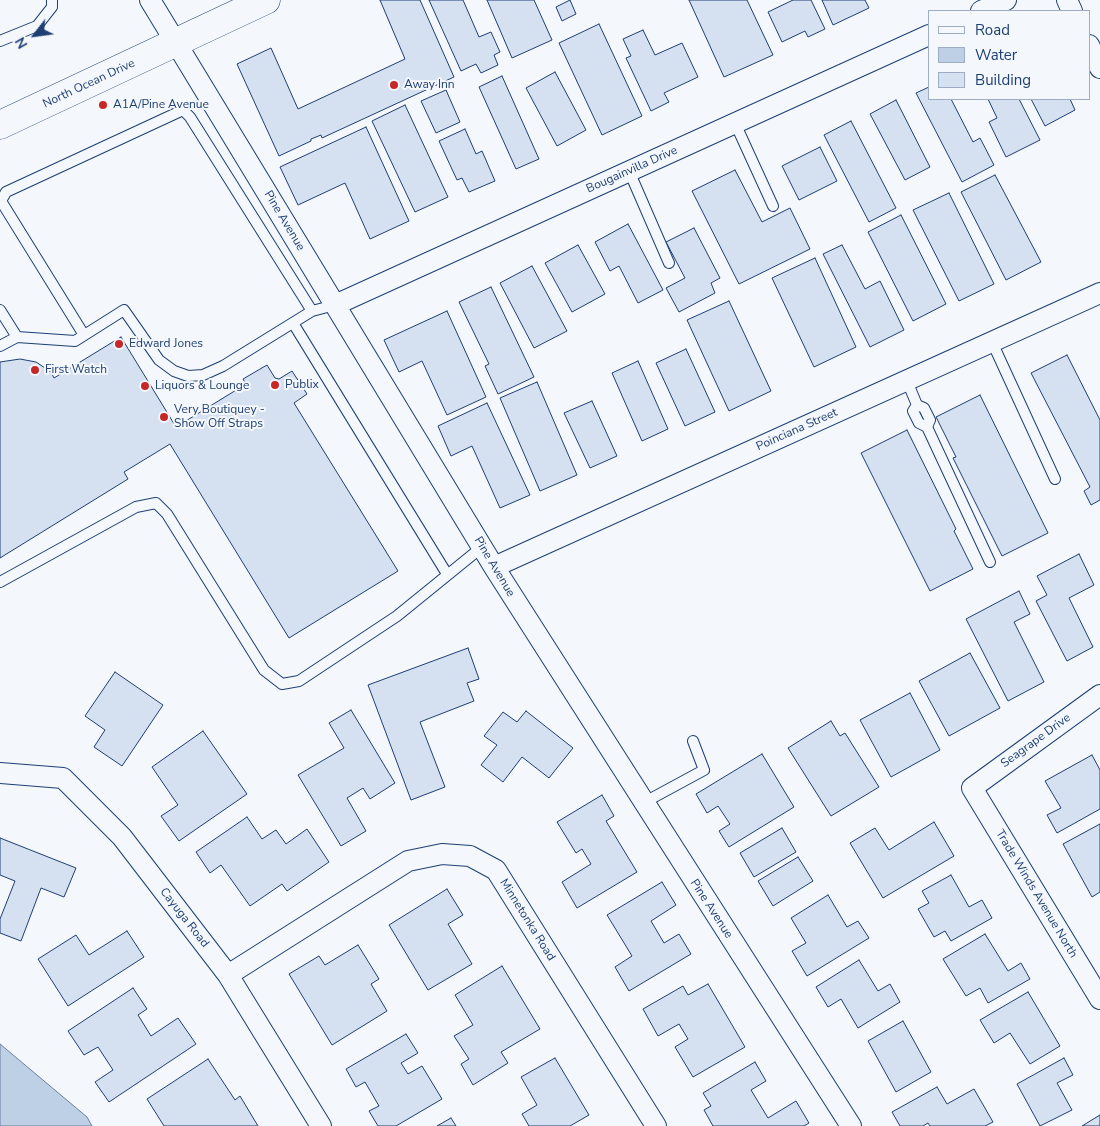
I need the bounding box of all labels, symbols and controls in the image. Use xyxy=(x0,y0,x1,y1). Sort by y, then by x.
north arrow xyxy=(10,10,60,60)
legend xyxy=(928,10,1090,100)
text: Road xyxy=(975,20,1010,40)
text: N xyxy=(11,33,32,52)
text: Water xyxy=(975,45,1017,65)
street label: North Ocean Drive xyxy=(41,56,137,112)
text: Building xyxy=(975,70,1031,90)
place label: Away Inn xyxy=(404,78,455,92)
marker: Away Inn xyxy=(388,79,400,91)
place label: A1A/Pine Avenue xyxy=(113,98,209,112)
marker: A1A/Pine Avenue xyxy=(97,99,109,111)
street label: Bougainvilla Drive xyxy=(584,143,680,197)
street label: Pine Avenue xyxy=(260,188,308,254)
place label: Edward Jones xyxy=(129,337,203,351)
marker: Edward Jones xyxy=(113,338,125,350)
place label: First Watch xyxy=(45,363,107,377)
marker: First Watch xyxy=(29,364,41,376)
place label: Publix xyxy=(285,378,319,392)
place label: Liquors & Lounge xyxy=(155,379,249,393)
marker: Publix xyxy=(269,379,281,391)
marker: Liquors & Lounge xyxy=(139,380,151,392)
place label: Very Boutiquey - Show Off Straps xyxy=(174,403,265,431)
street label: Poinciana Street xyxy=(754,406,840,454)
marker: Very Boutiquey - Show Off Straps xyxy=(158,411,170,423)
street label: Pine Avenue xyxy=(470,534,518,600)
street label: Seagrape Drive xyxy=(998,711,1074,771)
street label: Trade Winds Avenue North xyxy=(992,827,1080,961)
street label: Minnetonka Road xyxy=(496,876,558,964)
street label: Pine Avenue xyxy=(687,877,735,941)
street label: Cayuga Road xyxy=(156,885,212,951)

